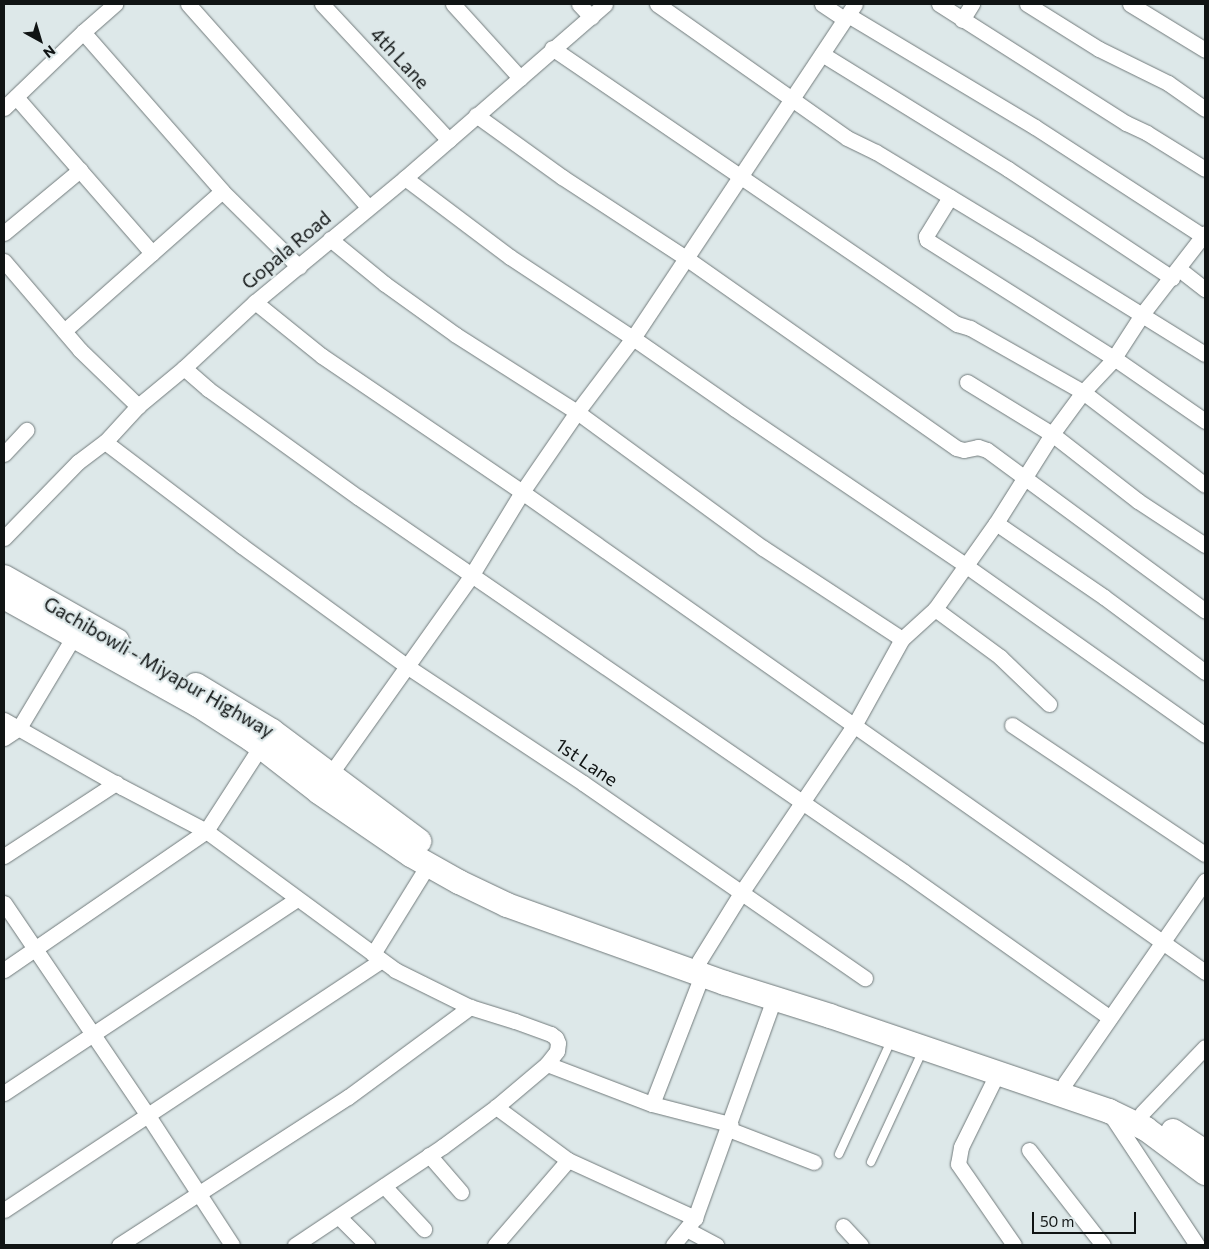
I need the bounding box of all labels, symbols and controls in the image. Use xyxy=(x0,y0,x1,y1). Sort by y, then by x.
north arrow xyxy=(15,15,65,65)
street label: 4th Lane xyxy=(366,23,434,93)
text: N xyxy=(40,42,59,62)
street label: Gopala Road xyxy=(237,206,335,294)
street label: Gachibowli - Miyapur Highway xyxy=(40,592,278,742)
street label: 1st Lane xyxy=(552,733,622,791)
scale bar xyxy=(1034,1202,1138,1234)
text: 50 m xyxy=(1040,1212,1074,1230)

